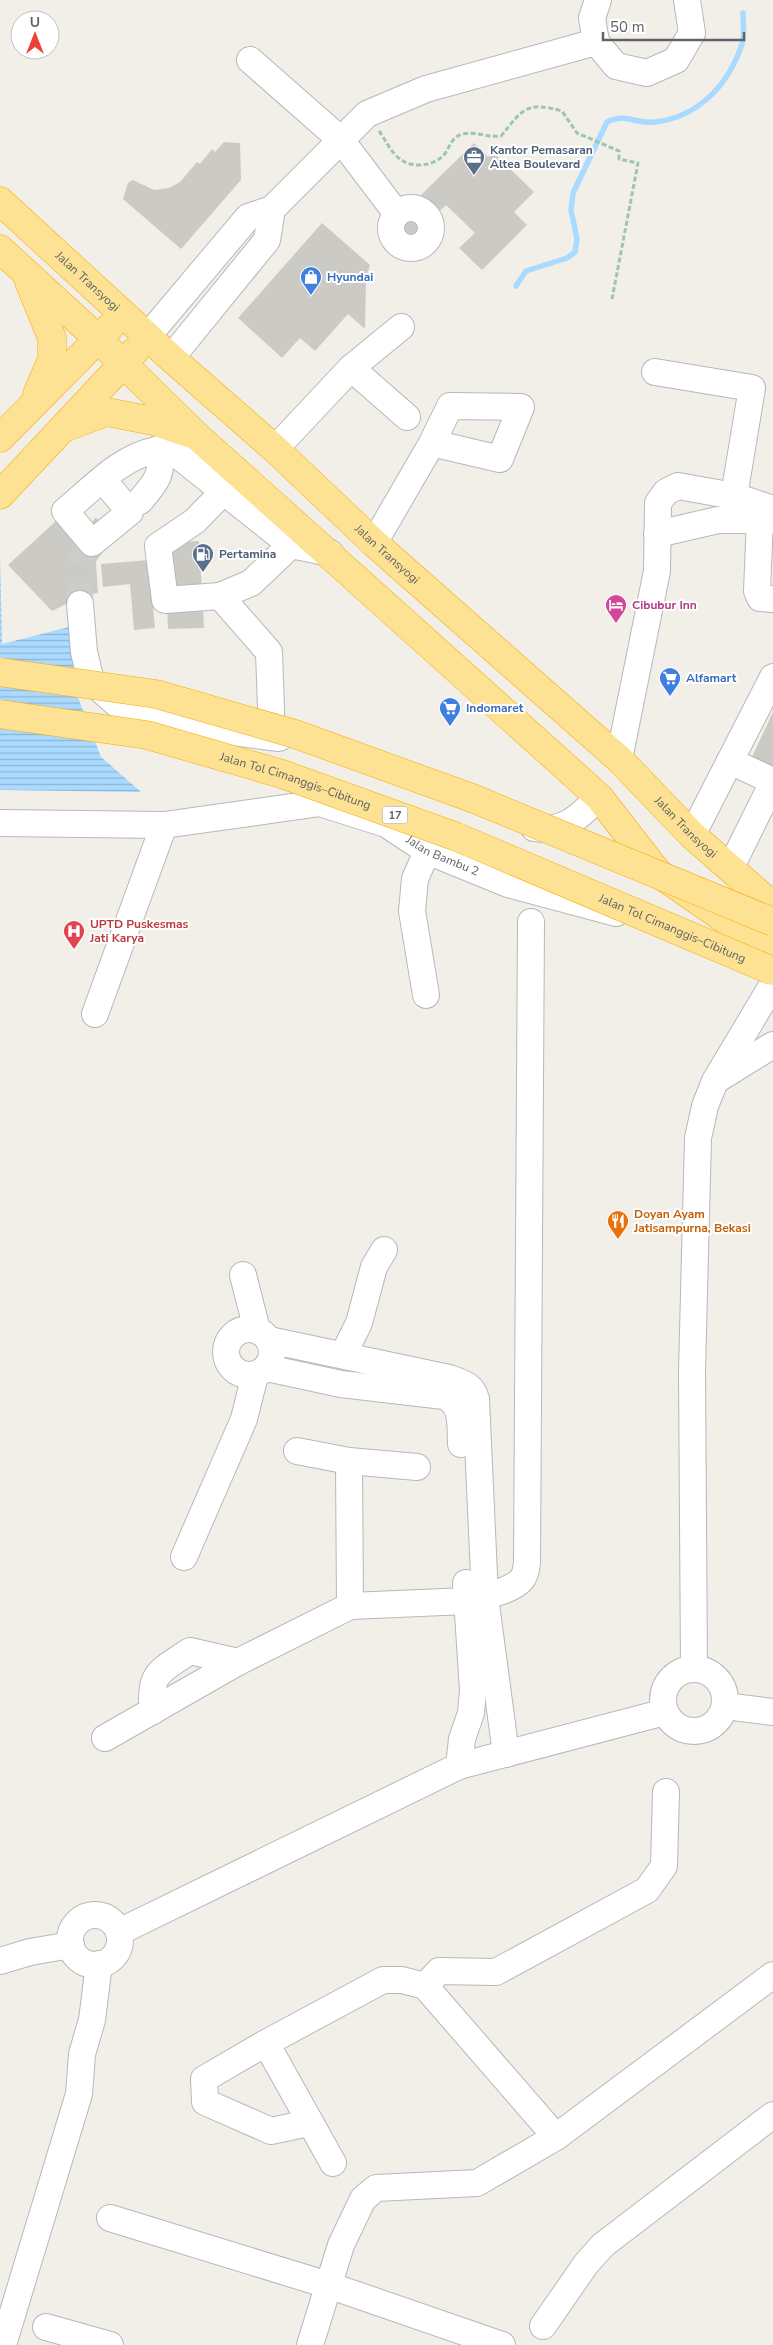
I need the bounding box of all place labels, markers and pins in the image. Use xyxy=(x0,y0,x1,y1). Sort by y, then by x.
place label: Kantor Pemasaran Altea Boulevard xyxy=(490,142,593,172)
office icon: Kantor Pemasaran Altea Boulevard xyxy=(462,145,486,176)
shop icon: Hyundai xyxy=(299,265,323,296)
place label: Hyundai xyxy=(327,269,373,285)
fuel station icon: Pertamina xyxy=(191,542,215,573)
place label: Pertamina xyxy=(219,546,276,562)
hotel icon: Cibubur Inn xyxy=(604,593,628,624)
place label: Cibubur Inn xyxy=(632,597,697,613)
supermarket icon: Alfamart xyxy=(658,666,682,697)
place label: Alfamart xyxy=(686,670,737,686)
supermarket icon: Indomaret xyxy=(438,696,462,727)
place label: Indomaret xyxy=(466,700,524,716)
place label: UPTD Puskesmas Jati Karya xyxy=(89,916,189,946)
hospital icon: UPTD Puskesmas Jati Karya xyxy=(62,919,86,950)
place label: Doyan Ayam Jatisampurna, Bekasi xyxy=(633,1206,751,1236)
restaurant icon: Doyan Ayam Jatisampurna, Bekasi xyxy=(606,1209,630,1240)

